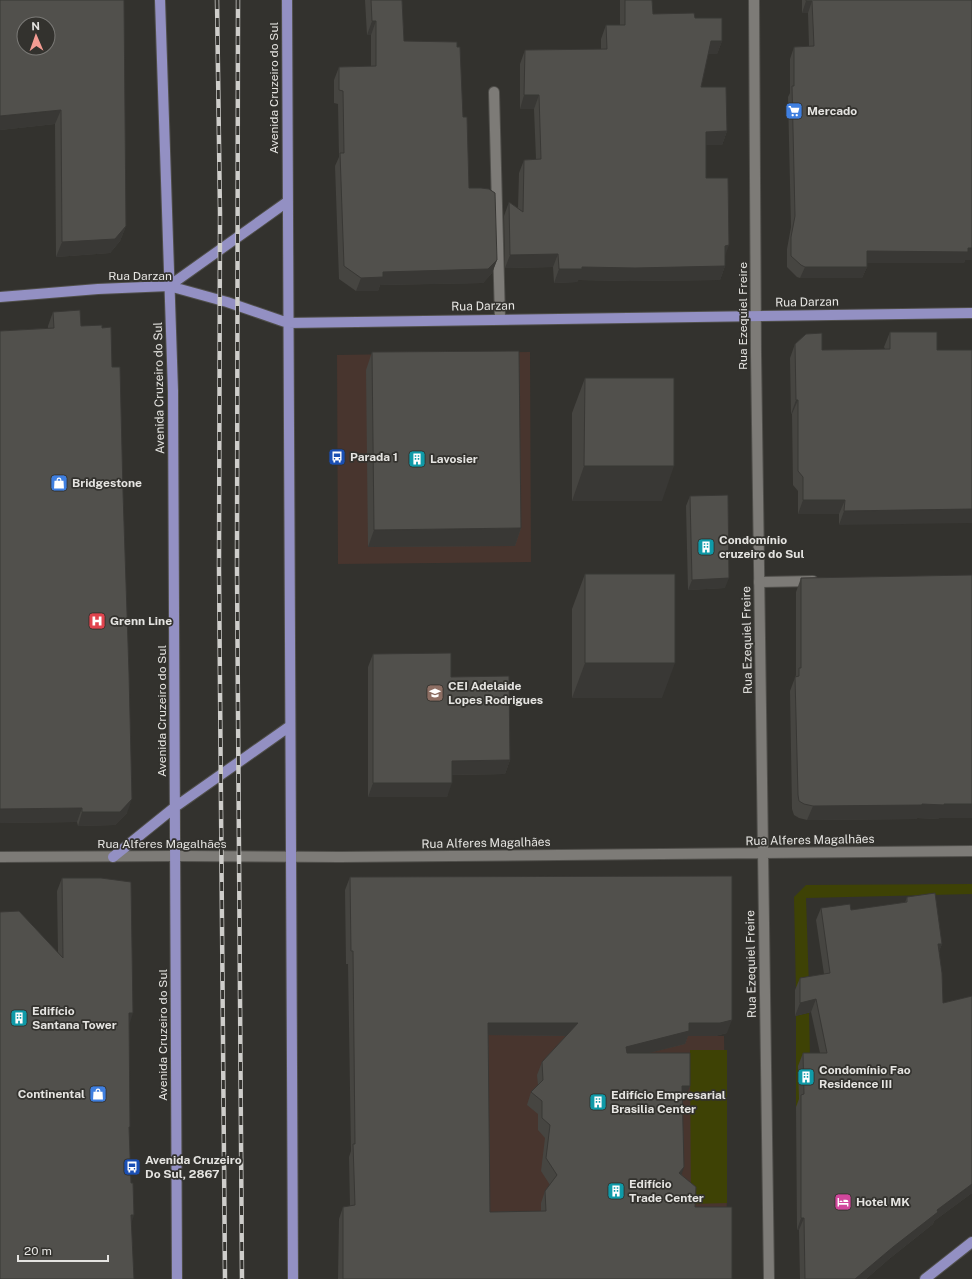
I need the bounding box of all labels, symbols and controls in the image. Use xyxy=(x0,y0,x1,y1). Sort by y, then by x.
north arrow xyxy=(16,16,56,56)
text: N xyxy=(31,20,40,32)
street label: Avenida Cruzeiro do Sul xyxy=(267,22,281,154)
supermarket icon: Mercado xyxy=(784,101,804,121)
place label: Mercado xyxy=(807,104,857,118)
street label: Rua Ezequiel Freire xyxy=(736,262,750,370)
street label: Rua Darzan xyxy=(108,269,172,283)
street label: Rua Darzan xyxy=(775,294,839,310)
street label: Rua Darzan xyxy=(451,298,515,314)
street label: Avenida Cruzeiro do Sul xyxy=(151,321,167,454)
bus stop icon: Parada 1 xyxy=(327,447,347,467)
building icon: Lavosier xyxy=(407,449,427,469)
place label: Parada 1 xyxy=(350,450,398,464)
place label: Lavosier xyxy=(430,452,478,466)
shop icon: Bridgestone xyxy=(49,473,69,493)
place label: Bridgestone xyxy=(72,476,142,490)
place label: Condomínio cruzeiro do Sul xyxy=(719,533,804,561)
building icon: Condomínio cruzeiro do Sul xyxy=(696,537,716,557)
street label: Rua Ezequiel Freire xyxy=(739,586,755,694)
hospital icon: Grenn Line xyxy=(87,611,107,631)
place label: Grenn Line xyxy=(110,614,172,628)
street label: Avenida Cruzeiro do Sul xyxy=(155,645,169,777)
place label: CEI Adelaide Lopes Rodrigues xyxy=(448,679,543,707)
school or university icon: CEI Adelaide Lopes Rodrigues xyxy=(425,683,445,703)
street label: Rua Alferes Magalhães xyxy=(745,832,875,848)
street label: Rua Alferes Magalhães xyxy=(421,835,551,851)
street label: Rua Alferes Magalhães xyxy=(97,837,227,851)
street label: Rua Ezequiel Freire xyxy=(743,910,759,1018)
street label: Avenida Cruzeiro do Sul xyxy=(156,969,170,1101)
place label: Edifício Santana Tower xyxy=(32,1004,117,1032)
building icon: Edifício Santana Tower xyxy=(9,1008,29,1028)
place label: Condomínio Fao Residence III xyxy=(819,1063,911,1091)
building icon: Condomínio Fao Residence III xyxy=(796,1067,816,1087)
shop icon: Continental xyxy=(88,1084,108,1104)
place label: Continental xyxy=(18,1087,85,1101)
place label: Edifício Empresarial Brasilia Center xyxy=(611,1088,726,1116)
building icon: Edifício Empresarial Brasilia Center xyxy=(588,1092,608,1112)
place label: Avenida Cruzeiro Do Sul, 2867 xyxy=(145,1153,242,1181)
bus stop icon: Avenida Cruzeiro Do Sul, 2867 xyxy=(122,1157,142,1177)
place label: Edifício Trade Center xyxy=(629,1177,704,1205)
building icon: Edifício Trade Center xyxy=(606,1181,626,1201)
hotel icon: Hotel MK xyxy=(833,1192,853,1212)
place label: Hotel MK xyxy=(856,1195,910,1209)
scale bar xyxy=(18,1237,108,1263)
text: 20 m xyxy=(24,1244,52,1258)

